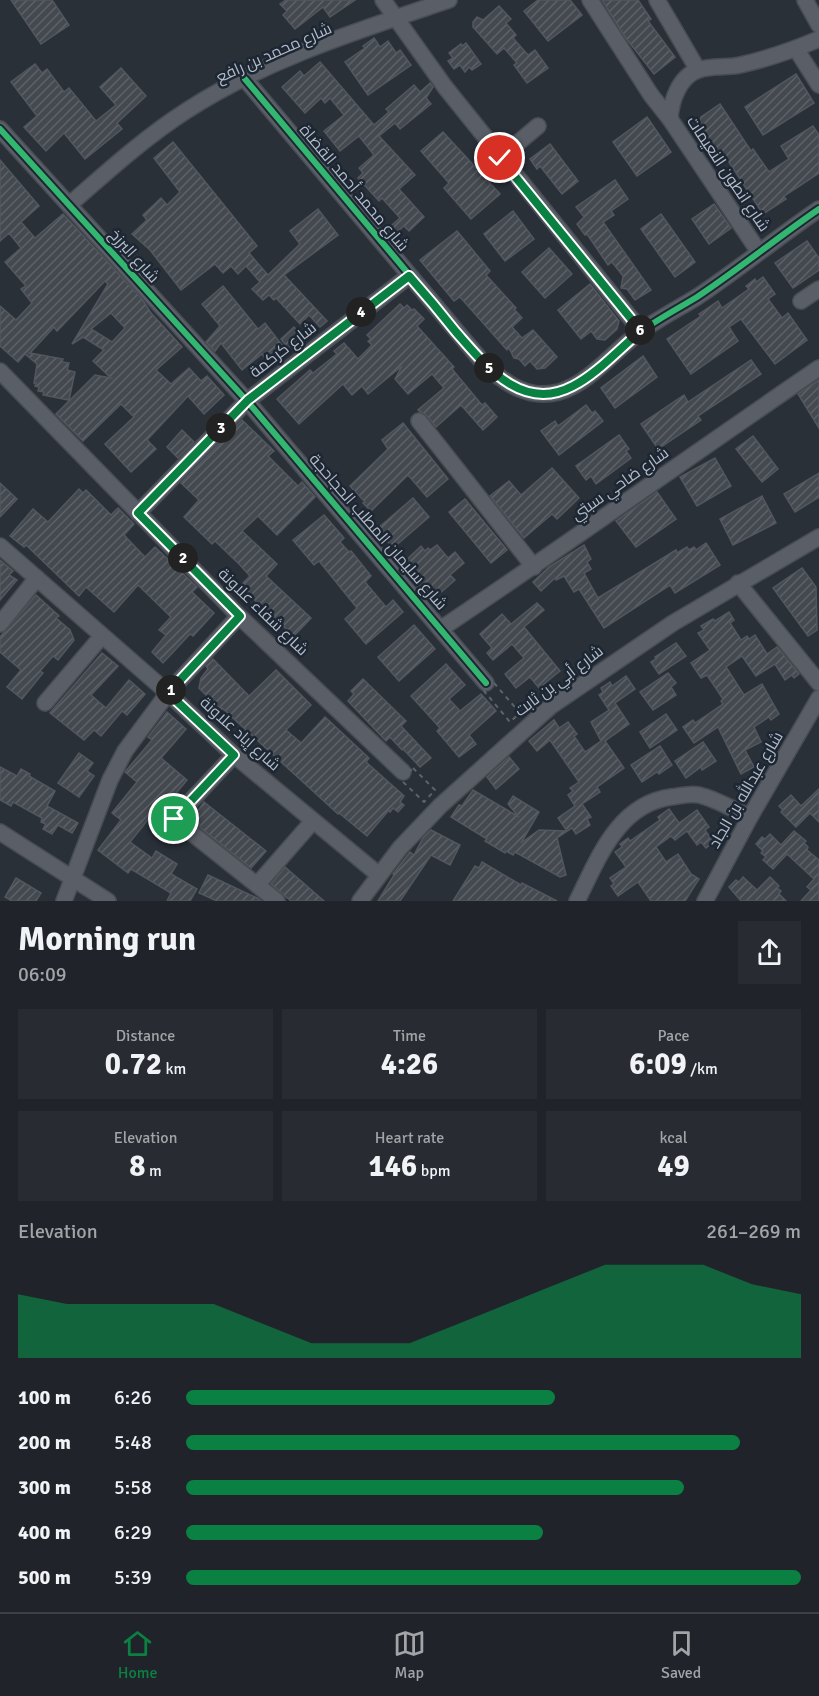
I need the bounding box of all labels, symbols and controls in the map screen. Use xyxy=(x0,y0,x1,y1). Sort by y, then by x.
street label: شارع محمد بن رافع xyxy=(213,19,335,88)
street label: شارع انطون النعيمات xyxy=(681,112,774,236)
street label: شارع محمد أحمد القضاة xyxy=(294,120,413,256)
pin xyxy=(474,132,525,183)
icon: check xyxy=(483,141,516,174)
street label: شارع البرزخ xyxy=(104,225,164,288)
pin: 4 xyxy=(346,297,376,327)
text: 4 xyxy=(357,302,365,322)
pin: 6 xyxy=(625,315,655,345)
street label: شارع كركمة xyxy=(246,318,321,383)
text: 6 xyxy=(636,320,644,340)
pin: 5 xyxy=(474,353,504,383)
text: 5 xyxy=(485,358,493,378)
pin: 3 xyxy=(206,413,236,443)
text: 3 xyxy=(217,418,225,438)
street label: شارع ضاحي سبتي xyxy=(567,443,674,528)
street label: شارع سليمان المطلب الحجاحجة xyxy=(304,450,451,615)
pin: 2 xyxy=(168,543,198,573)
text: 2 xyxy=(179,548,187,568)
street label: شارع شفاء علاونة xyxy=(213,564,312,661)
street label: شارع أبي بن ثابت xyxy=(511,641,609,723)
pin: 1 xyxy=(156,675,186,705)
text: 1 xyxy=(167,680,175,700)
street label: شارع إياد علاونة xyxy=(195,693,284,776)
street label: شارع عبدالله بن الجاد xyxy=(704,727,788,853)
pin xyxy=(148,793,199,844)
icon: arrive xyxy=(157,802,190,835)
text: Morning run xyxy=(18,919,196,960)
button: share xyxy=(738,921,801,984)
text: 06:09 xyxy=(18,962,67,987)
text: Distance xyxy=(116,1026,175,1046)
text: Time xyxy=(393,1026,426,1046)
text: Pace xyxy=(657,1026,690,1046)
text: 0.72 xyxy=(105,1046,162,1083)
text: 4:26 xyxy=(381,1046,438,1083)
text: 6:09 xyxy=(629,1046,687,1083)
text: km xyxy=(162,1059,186,1079)
text: /km xyxy=(687,1059,718,1079)
text: Elevation xyxy=(114,1128,177,1148)
text: Heart rate xyxy=(375,1128,444,1148)
text: kcal xyxy=(659,1128,688,1148)
text: 8 xyxy=(129,1148,145,1185)
text: 146 xyxy=(369,1148,417,1185)
text: 49 xyxy=(657,1148,690,1185)
text: m xyxy=(145,1161,162,1181)
text: bpm xyxy=(417,1161,450,1181)
text: Elevation xyxy=(18,1219,98,1244)
text: 261–269 m xyxy=(706,1219,801,1244)
text: 100 m xyxy=(18,1385,71,1410)
text: 6:26 xyxy=(114,1385,152,1410)
text: 200 m xyxy=(18,1430,71,1455)
text: 5:48 xyxy=(114,1430,152,1455)
text: 300 m xyxy=(18,1475,71,1500)
text: 5:58 xyxy=(114,1475,152,1500)
text: 400 m xyxy=(18,1520,71,1545)
text: 6:29 xyxy=(114,1520,152,1545)
text: 500 m xyxy=(18,1565,71,1590)
text: 5:39 xyxy=(114,1565,152,1590)
tab: Home xyxy=(118,1627,158,1683)
tab: Map xyxy=(393,1627,426,1683)
tab: Saved xyxy=(661,1627,701,1683)

